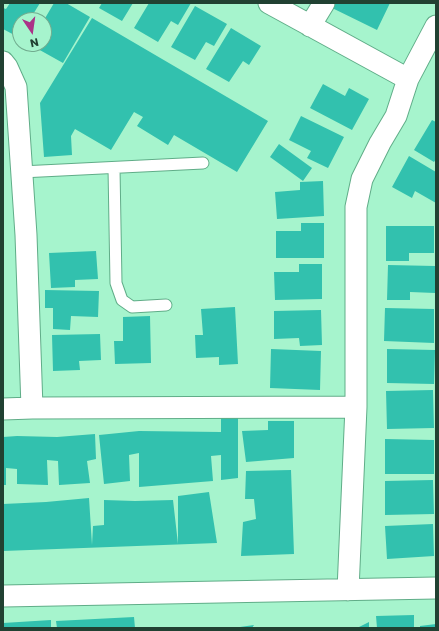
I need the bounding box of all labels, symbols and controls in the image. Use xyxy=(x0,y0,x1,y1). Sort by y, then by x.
north arrow xyxy=(12,12,52,52)
text: N xyxy=(29,34,40,51)

